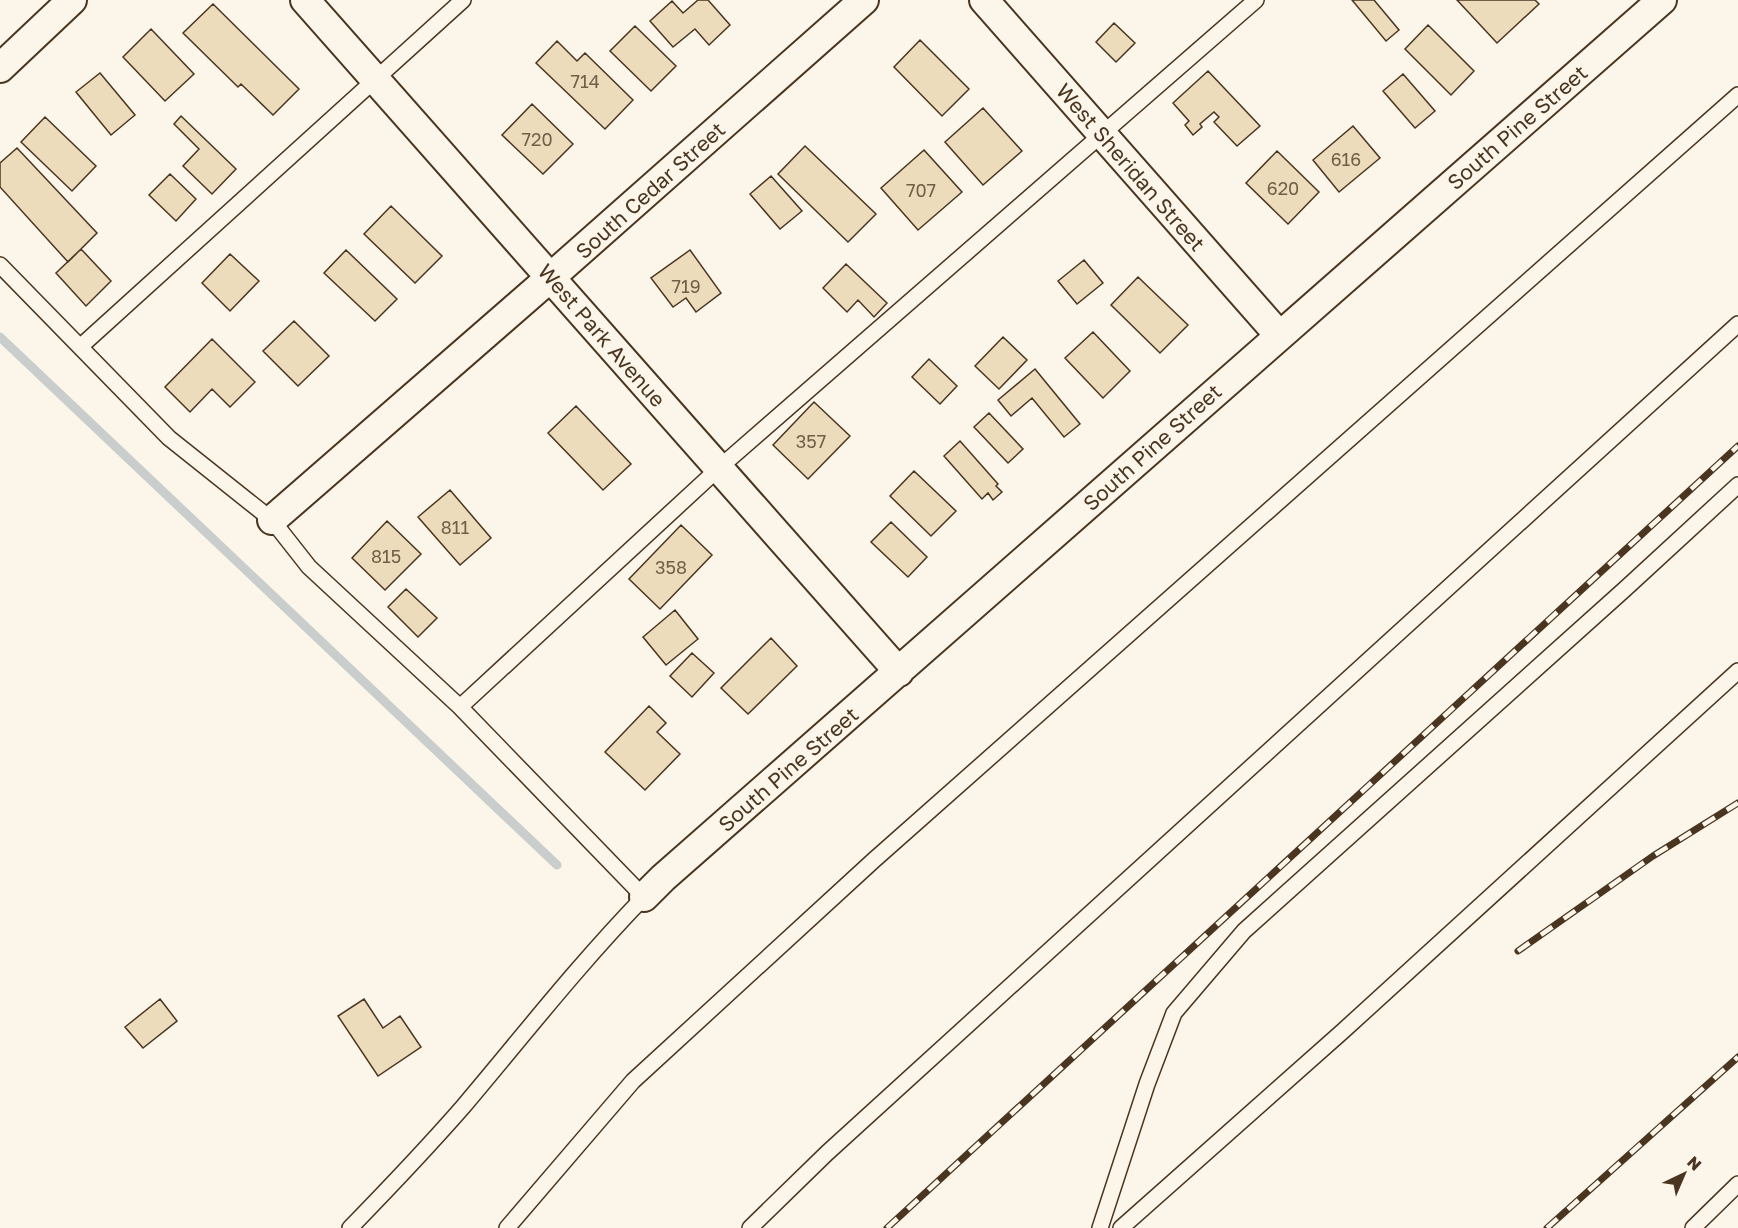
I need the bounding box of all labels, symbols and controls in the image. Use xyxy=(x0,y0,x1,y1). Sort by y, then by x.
street label: South Pine Street xyxy=(1442,59,1592,195)
house number: 714 xyxy=(570,70,600,92)
street label: West Sheridan Street xyxy=(1051,78,1211,256)
street label: South Cedar Street xyxy=(570,116,730,264)
house number: 720 xyxy=(521,128,553,150)
house number: 616 xyxy=(1331,148,1361,170)
house number: 620 xyxy=(1267,177,1299,199)
house number: 707 xyxy=(906,179,936,201)
street label: West Park Avenue xyxy=(533,258,671,412)
house number: 719 xyxy=(671,275,701,297)
street label: South Pine Street xyxy=(1077,378,1227,516)
house number: 357 xyxy=(796,430,826,452)
house number: 811 xyxy=(441,516,469,538)
house number: 815 xyxy=(371,545,401,567)
house number: 358 xyxy=(655,556,687,578)
street label: South Pine Street xyxy=(713,701,863,837)
north arrow xyxy=(1654,1144,1714,1204)
text: N xyxy=(1683,1152,1706,1175)

